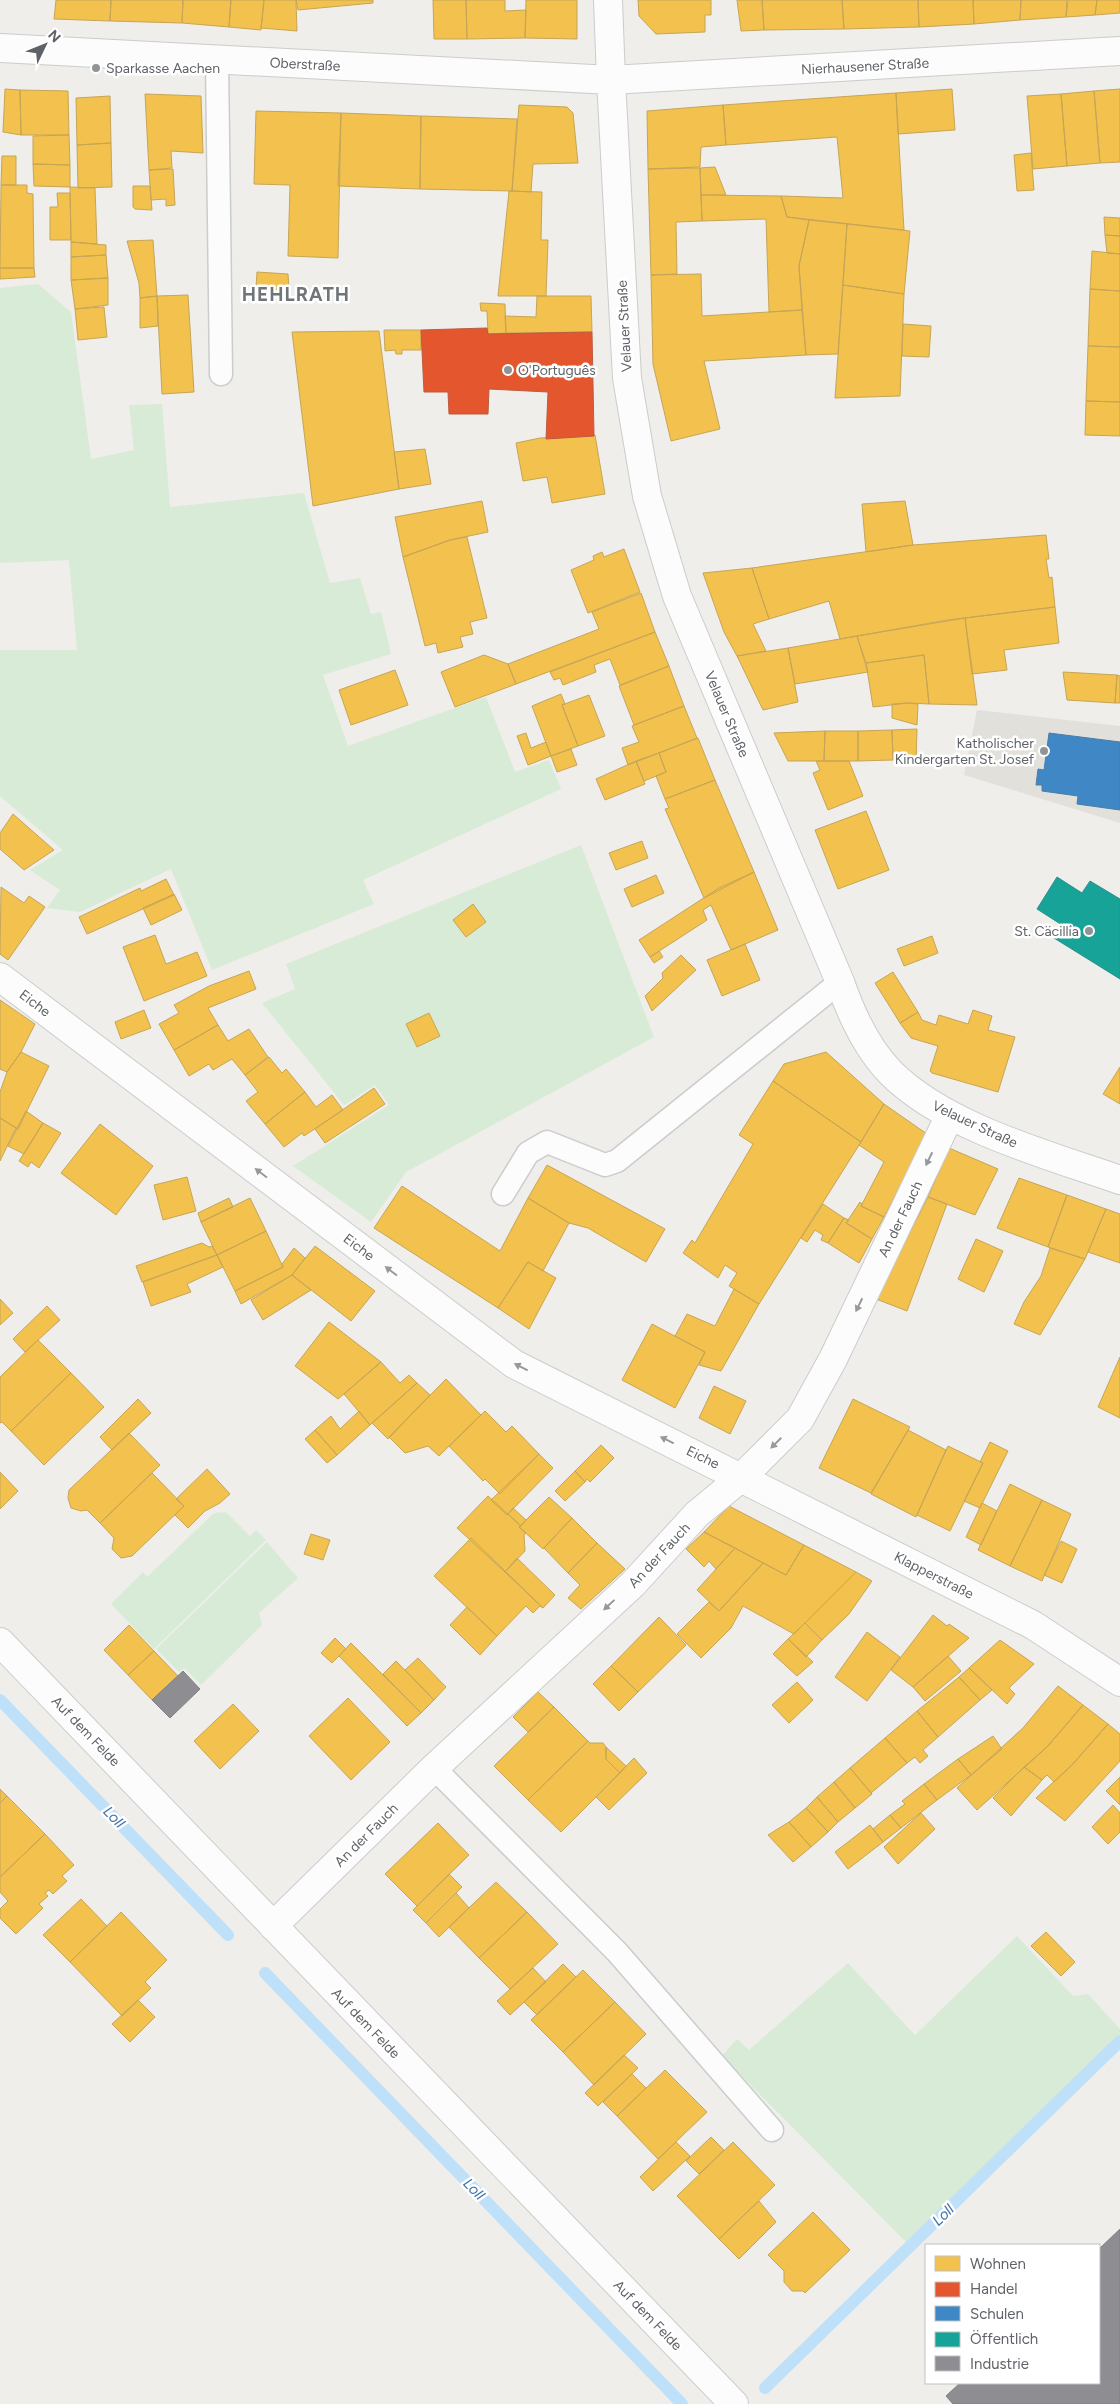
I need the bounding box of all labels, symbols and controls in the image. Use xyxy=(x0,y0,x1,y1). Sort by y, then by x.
north arrow xyxy=(20,20,70,70)
text: N xyxy=(44,27,64,46)
street label: Oberstraße xyxy=(269,54,341,75)
street label: Nierhausener Straße xyxy=(800,55,930,78)
place label: Sparkasse Aachen xyxy=(106,60,220,77)
marker: Sparkasse Aachen xyxy=(90,62,102,74)
street label: Velauer Straße xyxy=(614,279,635,372)
district label: HEHLRATH xyxy=(242,283,350,306)
place label: O'Português xyxy=(518,362,596,379)
marker: O'Português xyxy=(502,364,514,376)
street label: Velauer Straße xyxy=(701,669,752,760)
place label: Katholischer Kindergarten St. Josef xyxy=(895,735,1035,768)
marker: Katholischer Kindergarten St. Josef xyxy=(1038,745,1050,757)
place label: St. Cäcillia xyxy=(1014,923,1079,940)
marker: St. Cäcillia xyxy=(1083,925,1095,937)
street label: Eiche xyxy=(16,986,54,1021)
street label: Velauer Straße xyxy=(930,1097,1020,1152)
one-way arrow xyxy=(925,1152,933,1166)
one-way arrow xyxy=(254,1168,268,1178)
street label: An der Fauch xyxy=(875,1178,926,1260)
street label: Eiche xyxy=(340,1230,378,1265)
one-way arrow xyxy=(384,1266,398,1276)
one-way arrow xyxy=(854,1298,862,1312)
one-way arrow xyxy=(514,1363,529,1371)
one-way arrow xyxy=(660,1436,674,1444)
one-way arrow xyxy=(770,1437,782,1449)
street label: Eiche xyxy=(684,1442,722,1473)
street label: An der Fauch xyxy=(625,1519,694,1591)
street label: Klapperstraße xyxy=(891,1548,977,1603)
one-way arrow xyxy=(603,1600,616,1611)
street label: Auf dem Felde xyxy=(48,1693,124,1770)
street label: An der Fauch xyxy=(331,1800,402,1871)
water label: Loll xyxy=(99,1802,129,1832)
street label: Auf dem Felde xyxy=(328,1985,404,2062)
water label: Loll xyxy=(459,2174,489,2204)
water label: Loll xyxy=(928,2200,958,2230)
legend xyxy=(925,2244,1100,2384)
text: Wohnen xyxy=(970,2255,1026,2273)
street label: Auf dem Felde xyxy=(610,2277,686,2354)
text: Handel xyxy=(970,2280,1018,2298)
text: Schulen xyxy=(970,2305,1024,2323)
text: Öffentlich xyxy=(970,2330,1038,2348)
text: Industrie xyxy=(970,2355,1029,2373)

